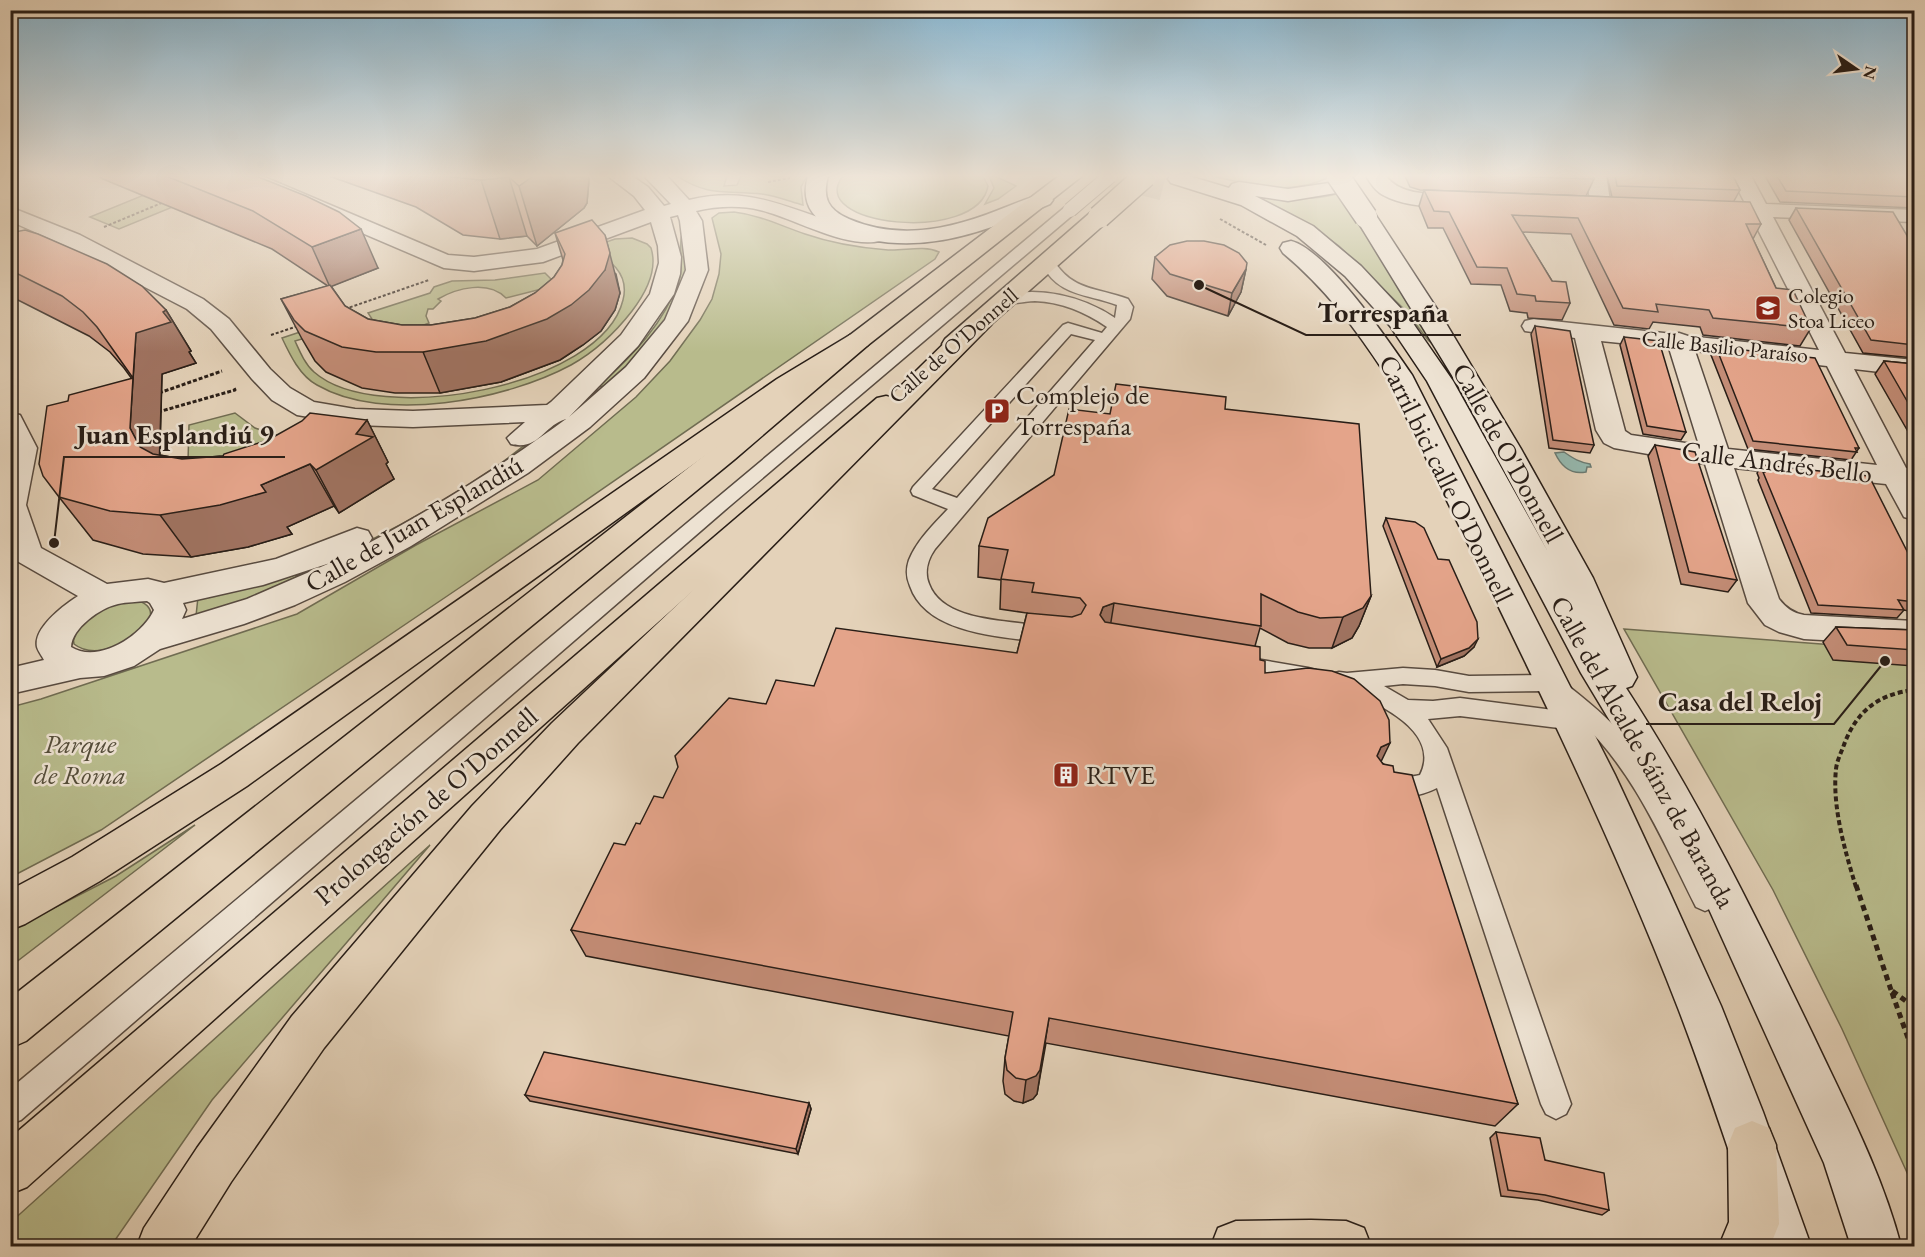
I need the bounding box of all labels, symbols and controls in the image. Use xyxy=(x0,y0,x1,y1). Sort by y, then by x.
north arrow xyxy=(1826,39,1886,99)
text: N xyxy=(1858,64,1882,81)
street label: Calle de O'Donnell xyxy=(882,281,1024,410)
place label: Colegio Stoa Liceo xyxy=(1788,281,1875,335)
callout: Torrespaña xyxy=(1306,289,1461,335)
school or university icon: Colegio Stoa Liceo xyxy=(1753,293,1783,323)
text: Torrespaña xyxy=(1317,294,1449,330)
street label: Calle Basilio Paraíso xyxy=(1640,323,1810,370)
street label: Carril bici calle O'Donnell xyxy=(1371,349,1522,609)
street label: Calle de O'Donnell xyxy=(1445,357,1572,549)
place label: Complejo de Torrespaña xyxy=(1016,377,1149,443)
parking icon: Complejo de Torrespaña xyxy=(982,396,1012,426)
callout: Juan Esplandiú 9 xyxy=(64,411,285,457)
text: Juan Esplandiú 9 xyxy=(73,416,274,452)
street label: Calle Andrés Bello xyxy=(1680,432,1874,491)
street label: Calle de Juan Esplandiú xyxy=(299,447,529,600)
street label: Calle del Alcalde Sáinz de Baranda xyxy=(1543,589,1744,914)
callout: Casa del Reloj xyxy=(1646,678,1834,724)
text: Casa del Reloj xyxy=(1658,683,1822,719)
street label: Prolongación de O'Donnell xyxy=(306,699,545,912)
park label: Parque de Roma xyxy=(34,726,126,792)
place label: RTVE xyxy=(1086,757,1155,792)
building icon: RTVE xyxy=(1051,760,1081,790)

